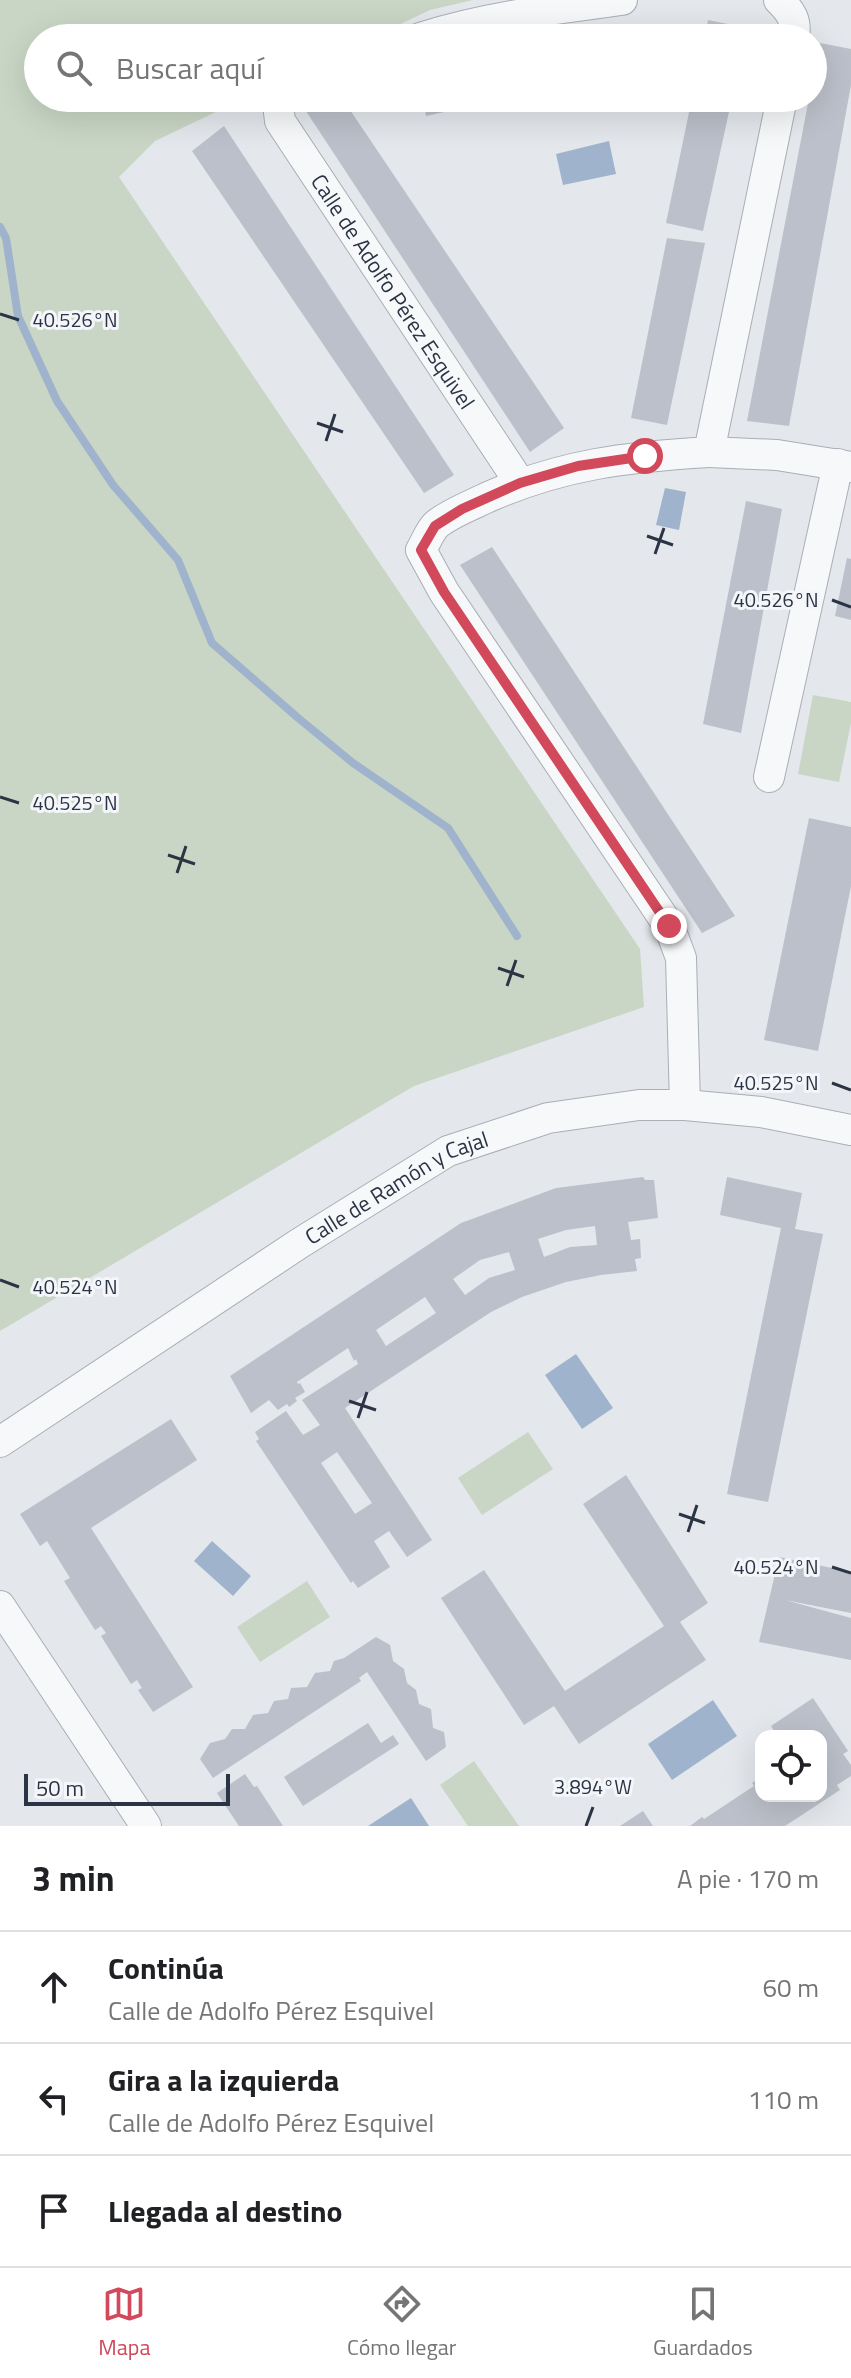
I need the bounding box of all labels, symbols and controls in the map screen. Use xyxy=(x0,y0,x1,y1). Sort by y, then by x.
search box xyxy=(24,24,827,112)
text: Buscar aquí xyxy=(116,45,263,91)
icon: search xyxy=(52,46,96,90)
street label: Calle de Adolfo Pérez Esquivel xyxy=(303,167,484,416)
text: 40.526°N xyxy=(32,304,118,335)
route start xyxy=(627,438,663,474)
text: 40.526°N xyxy=(733,584,819,615)
text: 40.525°N xyxy=(32,787,118,818)
route end xyxy=(651,908,687,944)
text: 40.525°N xyxy=(733,1067,819,1098)
street label: Calle de Ramón y Cajal xyxy=(298,1122,493,1253)
text: 40.524°N xyxy=(32,1271,118,1302)
text: 40.524°N xyxy=(733,1551,819,1582)
map controls xyxy=(755,1730,827,1802)
button: locate xyxy=(755,1730,827,1802)
scale bar xyxy=(24,1770,230,1806)
text: 50 m xyxy=(36,1771,84,1805)
text: 3.894°W xyxy=(554,1771,632,1802)
text: 3 min xyxy=(32,1852,115,1904)
text: A pie · 170 m xyxy=(677,1859,819,1898)
text: Continúa xyxy=(108,1945,224,1991)
icon: ahead xyxy=(32,1965,76,2009)
text: 60 m xyxy=(762,1968,819,2007)
text: Calle de Adolfo Pérez Esquivel xyxy=(108,1991,434,2030)
text: Gira a la izquierda xyxy=(108,2057,339,2103)
icon: left xyxy=(32,2077,76,2121)
text: 110 m xyxy=(748,2080,819,2119)
text: Calle de Adolfo Pérez Esquivel xyxy=(108,2103,434,2142)
text: Llegada al destino xyxy=(108,2188,342,2234)
icon: arrive xyxy=(32,2189,76,2233)
tab: Mapa xyxy=(98,2282,150,2364)
tab: Cómo llegar xyxy=(347,2282,456,2364)
tab: Guardados xyxy=(653,2282,753,2364)

